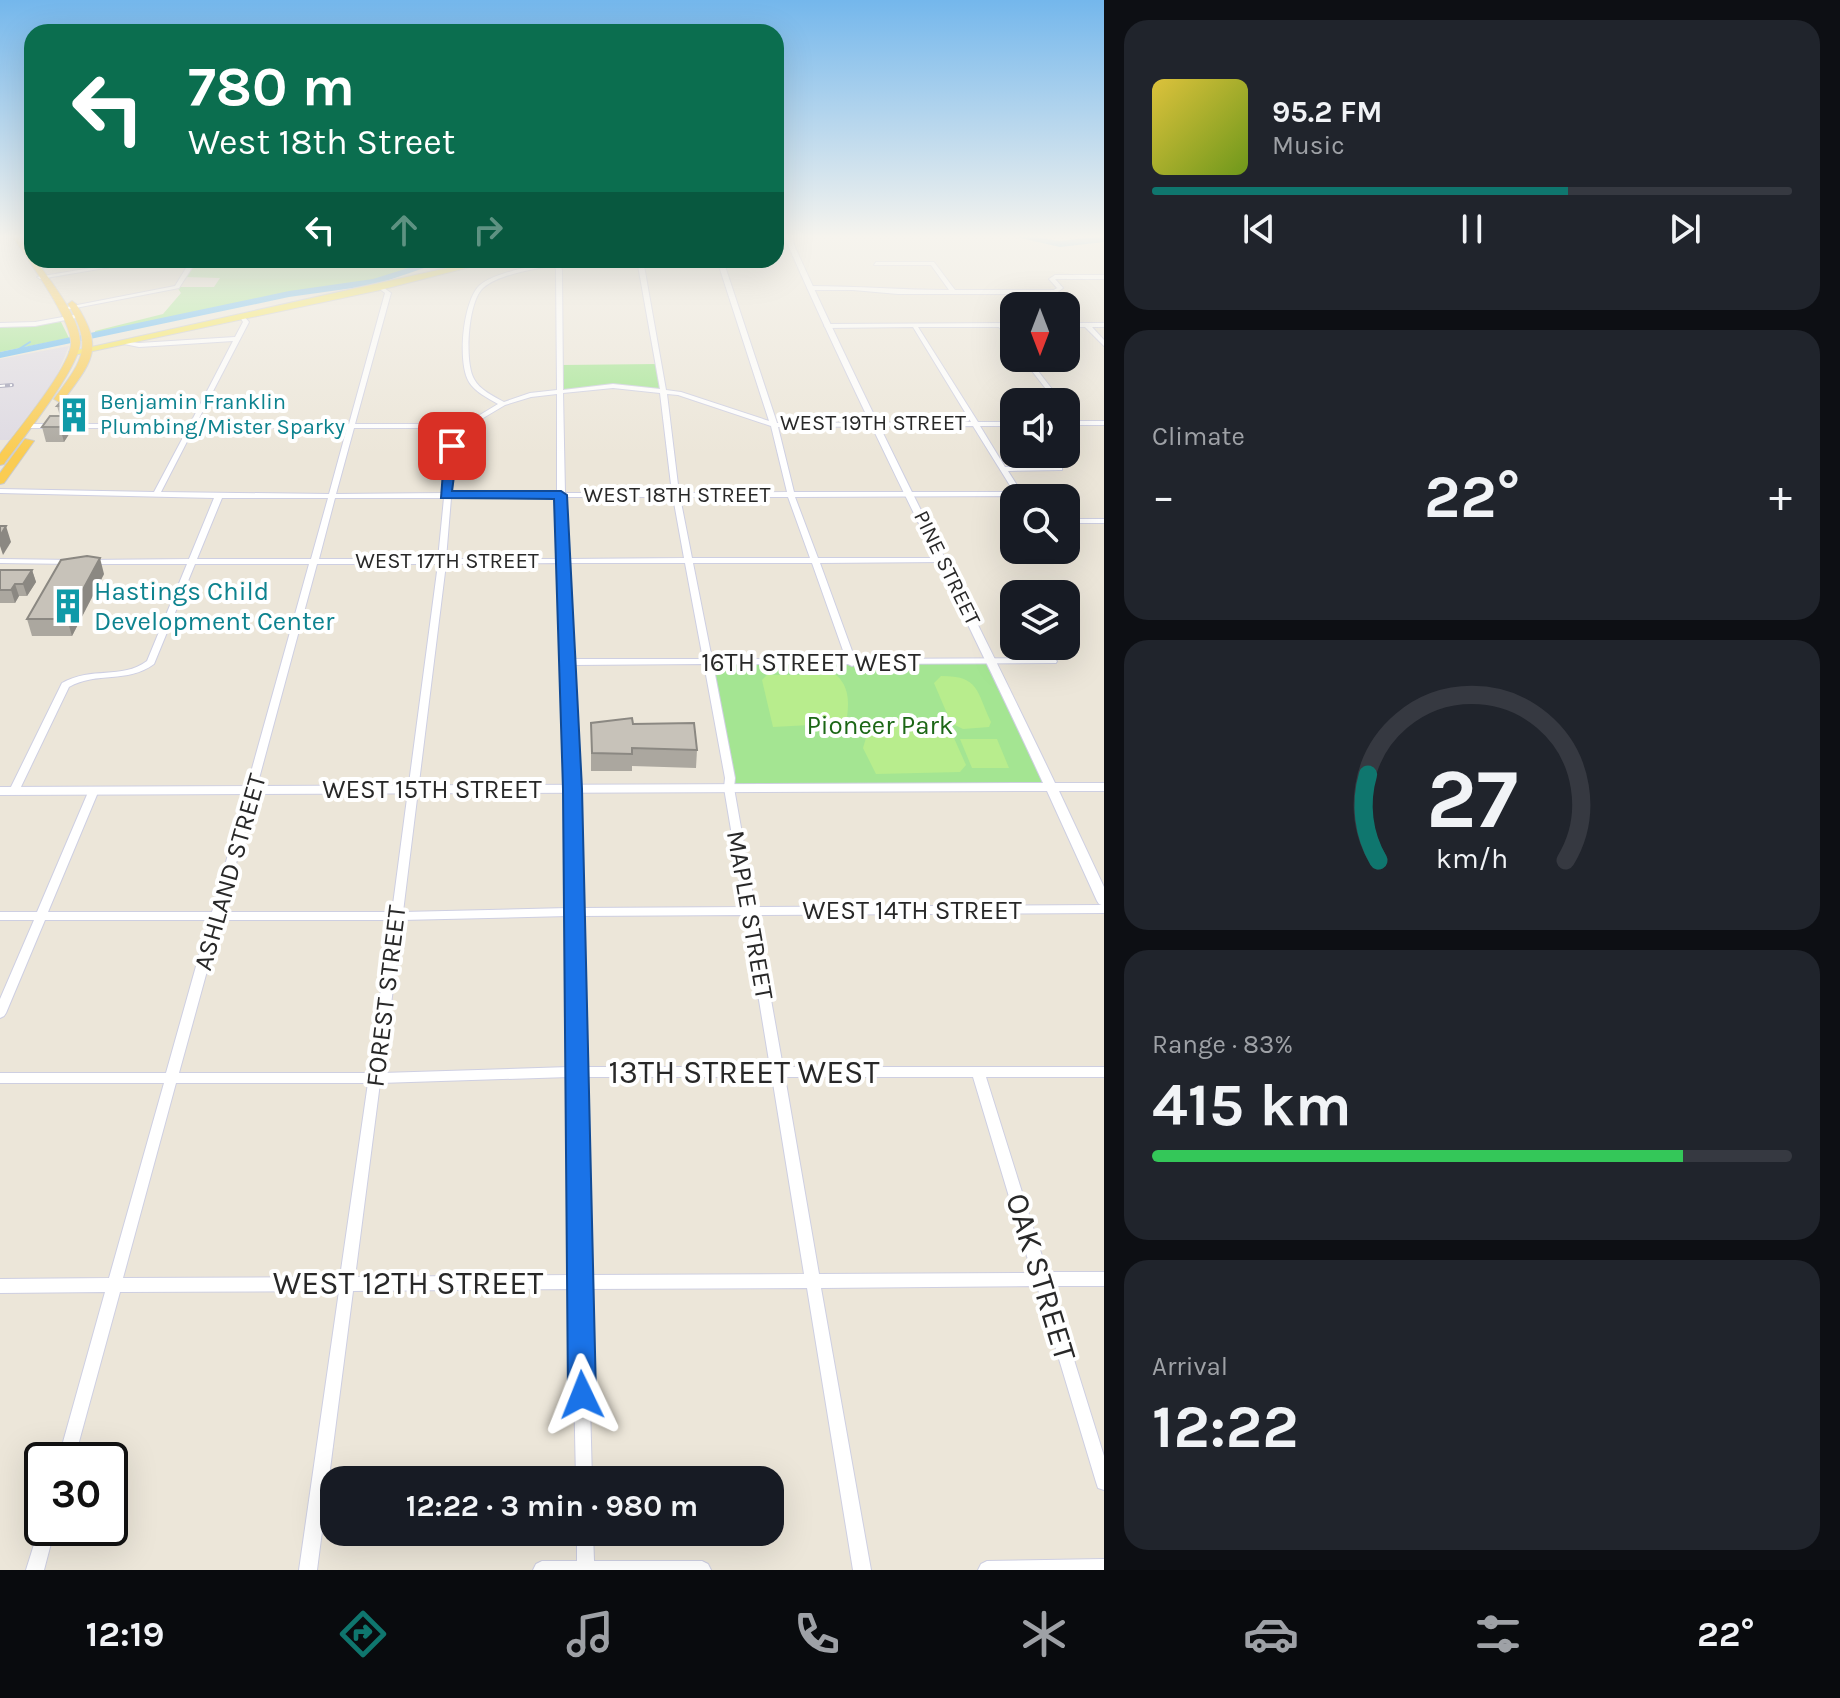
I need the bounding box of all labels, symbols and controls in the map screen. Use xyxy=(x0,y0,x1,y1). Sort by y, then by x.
text: 780 m xyxy=(188,54,355,119)
icon: left xyxy=(56,56,160,160)
text: 95.2 FM xyxy=(1272,94,1383,130)
text: West 18th Street xyxy=(188,121,455,163)
text: Music xyxy=(1272,130,1345,161)
icon: previous xyxy=(1237,207,1281,251)
icon: pause xyxy=(1450,207,1494,251)
icon: next xyxy=(1663,207,1707,251)
icon: left xyxy=(298,208,342,252)
icon: ahead xyxy=(382,208,426,252)
icon: right xyxy=(466,208,510,252)
north arrow xyxy=(1000,292,1080,372)
map controls xyxy=(1000,292,1080,660)
button: sound xyxy=(1000,388,1080,468)
place label: Benjamin Franklin Plumbing/Mister Sparky xyxy=(100,389,345,440)
building icon: Benjamin Franklin Plumbing/Mister Sparky xyxy=(55,396,93,434)
street label: WEST 19TH STREET xyxy=(780,410,966,436)
pin xyxy=(418,412,486,480)
text: Climate xyxy=(1152,421,1245,452)
icon: arrive xyxy=(430,424,474,468)
text: 22° xyxy=(1424,462,1520,532)
text: − xyxy=(1152,471,1175,522)
text: + xyxy=(1769,471,1792,522)
street label: WEST 18TH STREET xyxy=(584,482,770,508)
button: search xyxy=(1000,484,1080,564)
street label: PINE STREET xyxy=(908,506,986,630)
street label: WEST 17TH STREET xyxy=(355,548,539,574)
place label: Hastings Child Development Center xyxy=(94,576,335,637)
button: layers xyxy=(1000,580,1080,660)
building icon: Hastings Child Development Center xyxy=(49,587,87,625)
street label: 16TH STREET WEST xyxy=(701,647,921,678)
park label: Pioneer Park xyxy=(806,710,954,741)
text: 27 xyxy=(1426,751,1518,848)
street label: ASHLAND STREET xyxy=(187,770,273,974)
street label: WEST 15TH STREET xyxy=(322,774,542,805)
street label: MAPLE STREET xyxy=(720,828,780,1002)
text: km/h xyxy=(1436,842,1508,875)
street label: WEST 14TH STREET xyxy=(802,895,1022,926)
street label: FOREST STREET xyxy=(359,903,413,1089)
text: Range · 83% xyxy=(1152,1029,1293,1060)
street label: 13TH STREET WEST xyxy=(609,1054,879,1091)
text: 415 km xyxy=(1152,1070,1352,1140)
street label: OAK STREET xyxy=(998,1189,1084,1365)
street label: WEST 12TH STREET xyxy=(273,1265,543,1302)
text: Arrival xyxy=(1152,1351,1228,1382)
position arrow xyxy=(540,1353,624,1437)
text: 12:22 xyxy=(1152,1392,1298,1462)
speed limit sign: 30 xyxy=(24,1442,128,1546)
text: 12:22 · 3 min · 980 m xyxy=(406,1488,698,1524)
icon: directions xyxy=(335,1606,391,1662)
icon: music xyxy=(562,1606,618,1662)
icon: phone xyxy=(789,1606,845,1662)
icon: climate xyxy=(1016,1606,1072,1662)
icon: car xyxy=(1243,1606,1299,1662)
icon: filters xyxy=(1470,1606,1526,1662)
text: 12:19 xyxy=(85,1613,165,1655)
text: 22° xyxy=(1697,1613,1754,1655)

